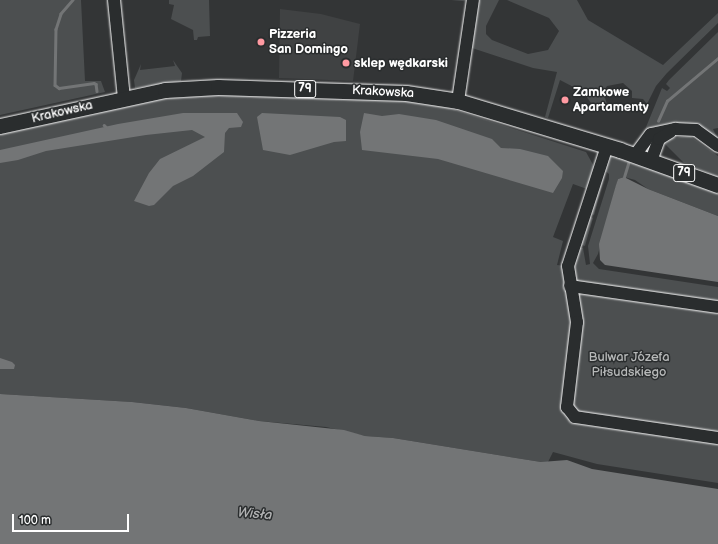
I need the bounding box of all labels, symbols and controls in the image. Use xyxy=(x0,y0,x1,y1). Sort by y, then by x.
place label: Pizzeria San Domingo xyxy=(269,27,348,58)
marker: Pizzeria San Domingo xyxy=(256,37,266,47)
place label: sklep wędkarski xyxy=(354,55,448,71)
marker: sklep wędkarski xyxy=(341,58,351,68)
road number: 79 xyxy=(294,79,316,99)
street label: Krakowska xyxy=(351,83,415,101)
place label: Zamkowe Apartamenty xyxy=(573,85,649,116)
marker: Zamkowe Apartamenty xyxy=(560,95,570,105)
street label: Krakowska xyxy=(30,97,94,127)
road number: 79 xyxy=(673,163,695,183)
park label: Bulwar Józefa Piłsudskiego xyxy=(588,350,670,381)
water label: Wisła xyxy=(237,504,273,524)
scale bar xyxy=(14,506,131,532)
text: 100 m xyxy=(19,513,51,528)

